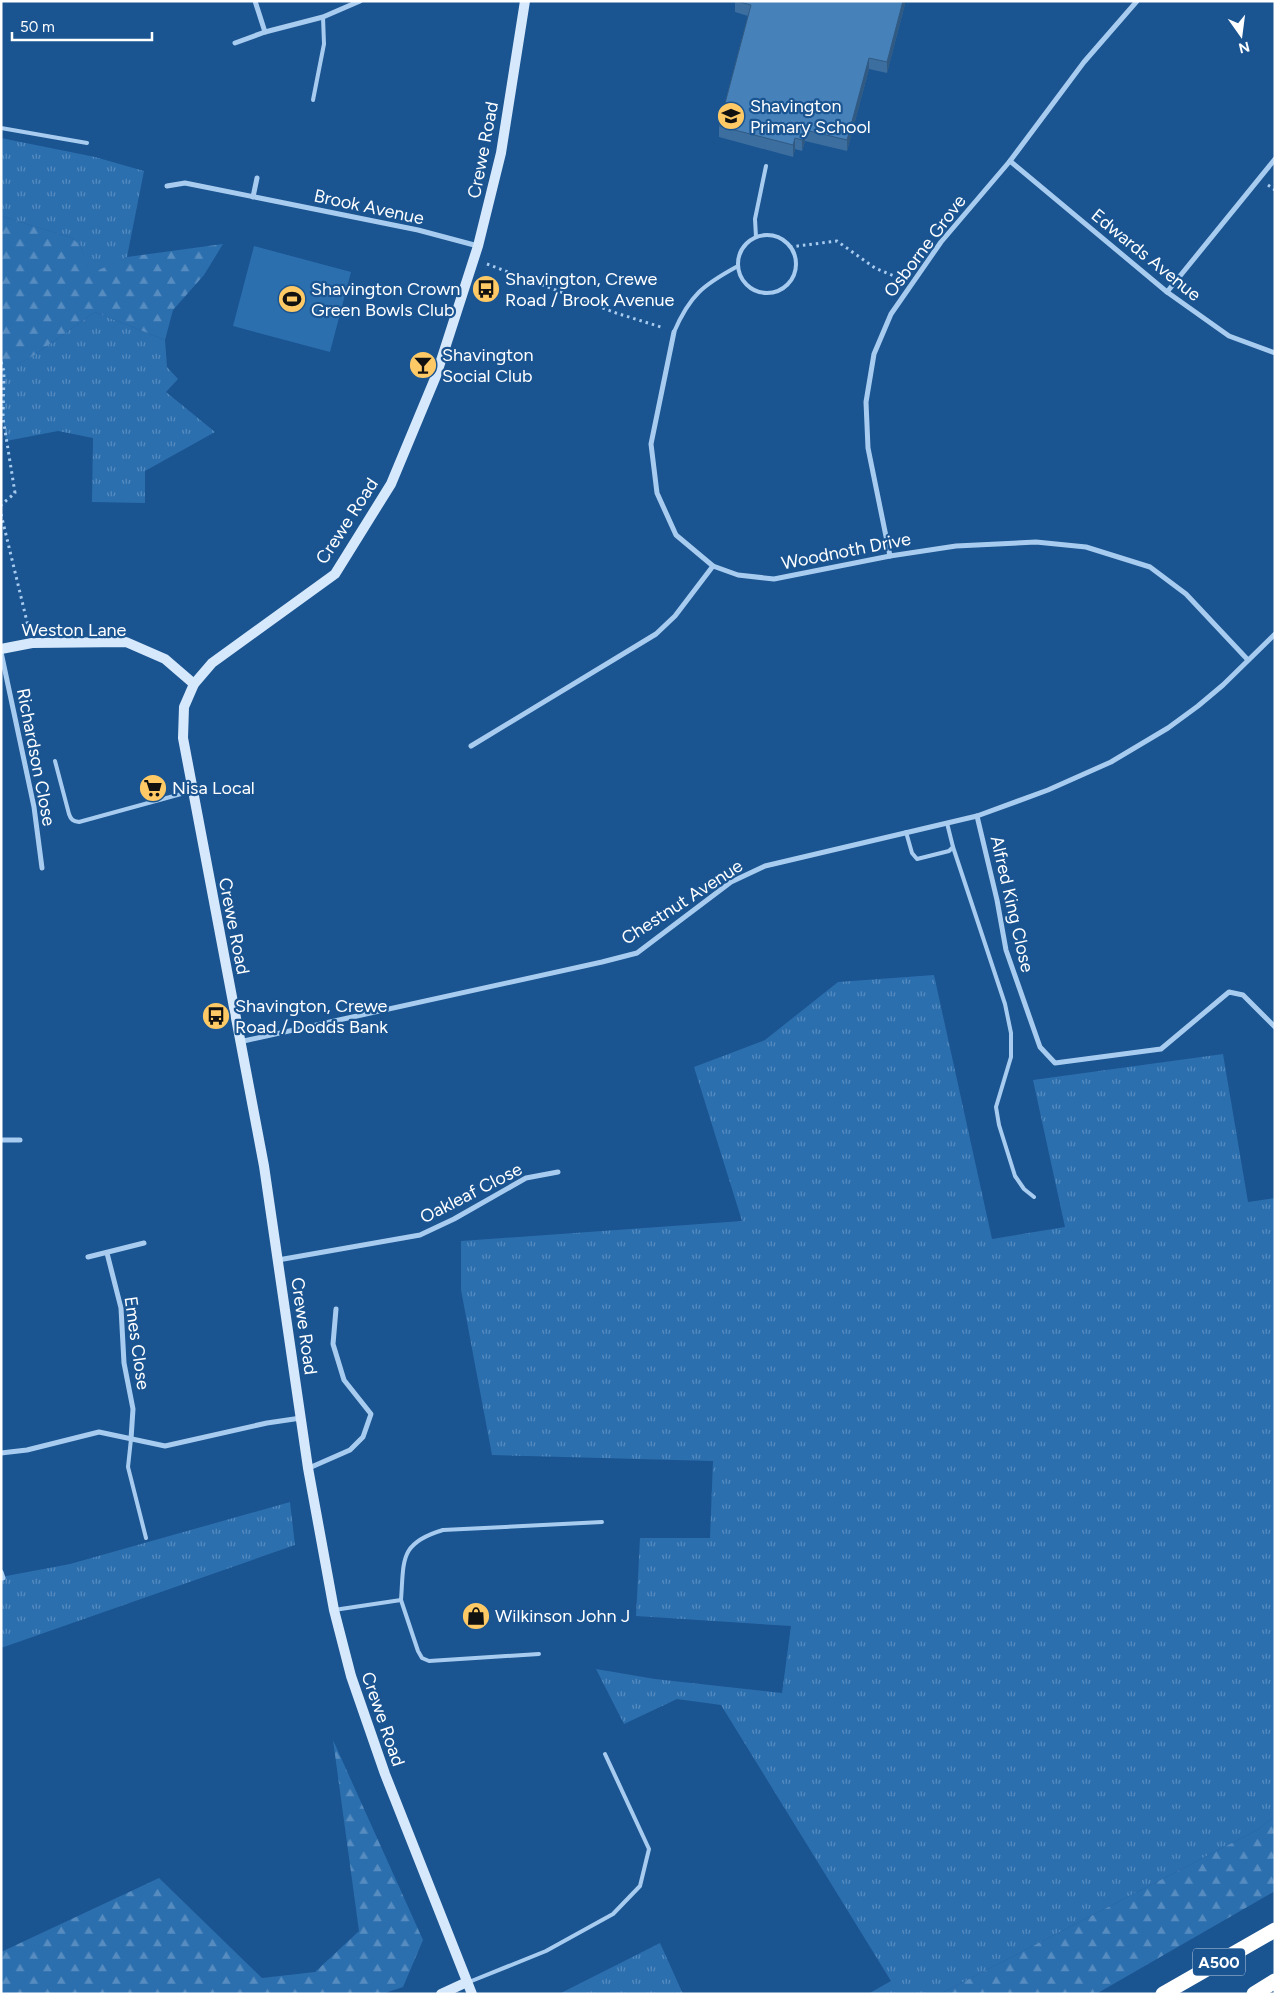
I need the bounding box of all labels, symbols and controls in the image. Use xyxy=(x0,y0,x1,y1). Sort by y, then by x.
scale bar xyxy=(12,10,152,42)
north arrow xyxy=(1216,10,1266,60)
text: 50 m xyxy=(20,18,55,36)
text: N xyxy=(1237,38,1251,57)
place label: Shavington Primary School xyxy=(750,95,871,138)
street label: Crewe Road xyxy=(463,100,503,200)
school or university icon: Shavington Primary School xyxy=(716,101,746,131)
street label: Brook Avenue xyxy=(312,185,426,229)
street label: Osborne Grove xyxy=(879,190,971,302)
street label: Edwards Avenue xyxy=(1087,204,1205,306)
place label: Shavington, Crewe Road / Brook Avenue xyxy=(505,268,675,311)
bus stop icon: Shavington, Crewe Road / Brook Avenue xyxy=(471,274,501,304)
place label: Shavington Crown Green Bowls Club xyxy=(311,278,460,321)
sports icon: Shavington Crown Green Bowls Club xyxy=(277,284,307,314)
place label: Shavington Social Club xyxy=(442,344,534,387)
bar icon: Shavington Social Club xyxy=(408,350,438,380)
street label: Crewe Road xyxy=(311,474,383,568)
street label: Woodnoth Drive xyxy=(779,528,913,574)
street label: Weston Lane xyxy=(22,619,127,641)
street label: Richardson Close xyxy=(12,686,60,828)
supermarket icon: Nisa Local xyxy=(138,773,168,803)
place label: Nisa Local xyxy=(172,777,255,799)
street label: Alfred King Close xyxy=(986,834,1038,975)
street label: Chestnut Avenue xyxy=(617,854,747,949)
street label: Crewe Road xyxy=(214,876,254,976)
place label: Shavington, Crewe Road / Dodds Bank xyxy=(235,995,388,1038)
bus stop icon: Shavington, Crewe Road / Dodds Bank xyxy=(201,1001,231,1031)
street label: Oakleaf Close xyxy=(416,1158,526,1228)
street label: Crewe Road xyxy=(286,1276,322,1376)
street label: Emes Close xyxy=(120,1295,154,1391)
shop icon: Wilkinson John J xyxy=(461,1601,491,1631)
place label: Wilkinson John J xyxy=(495,1605,630,1627)
street label: Crewe Road xyxy=(357,1669,409,1769)
road number: A500 xyxy=(1193,1948,1245,1975)

